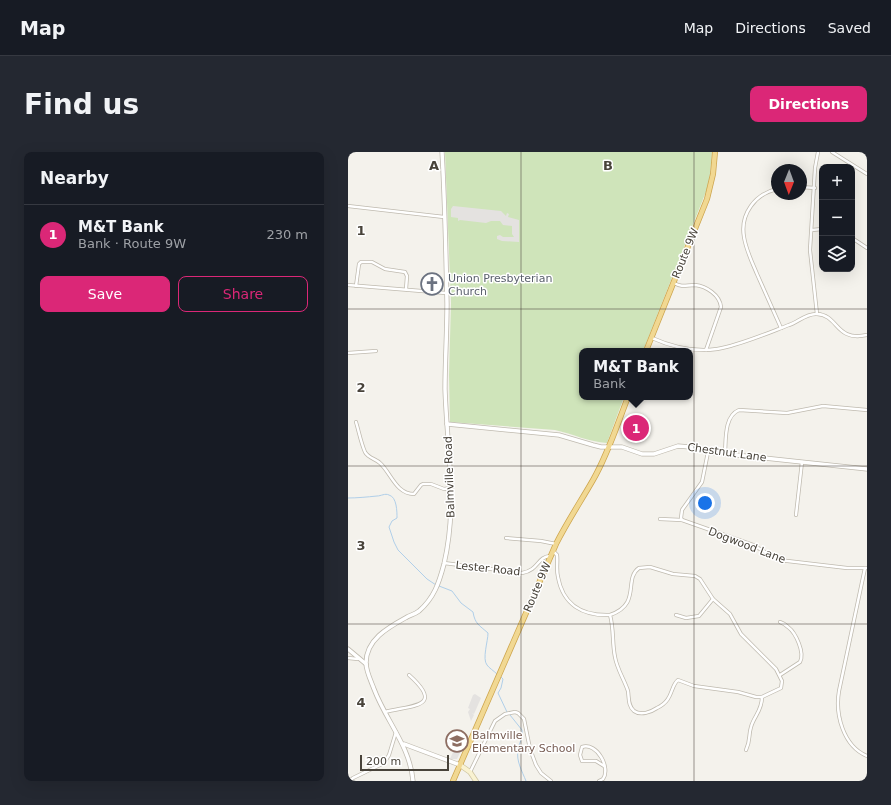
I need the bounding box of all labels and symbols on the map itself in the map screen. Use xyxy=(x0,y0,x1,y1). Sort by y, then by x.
text: A xyxy=(429,158,439,173)
text: B xyxy=(603,158,613,173)
north arrow xyxy=(771,164,807,200)
text: 1 xyxy=(356,223,366,238)
street label: Route 9W xyxy=(669,226,702,280)
church icon: Union Presbyterian Church xyxy=(419,271,445,297)
place label: Union Presbyterian Church xyxy=(448,272,552,298)
text: 2 xyxy=(356,380,366,395)
pin: 1 xyxy=(623,413,649,443)
street label: Balmville Road xyxy=(442,436,457,518)
street label: Chestnut Lane xyxy=(687,441,768,465)
your location xyxy=(695,493,715,513)
street label: Dogwood Lane xyxy=(706,525,788,566)
text: 3 xyxy=(356,538,366,553)
street label: Lester Road xyxy=(455,559,521,578)
street label: Route 9W xyxy=(521,560,554,614)
text: 4 xyxy=(356,695,366,710)
school or university icon: Balmville Elementary School xyxy=(444,728,470,754)
place label: Balmville Elementary School xyxy=(472,729,575,755)
scale bar xyxy=(360,753,449,772)

